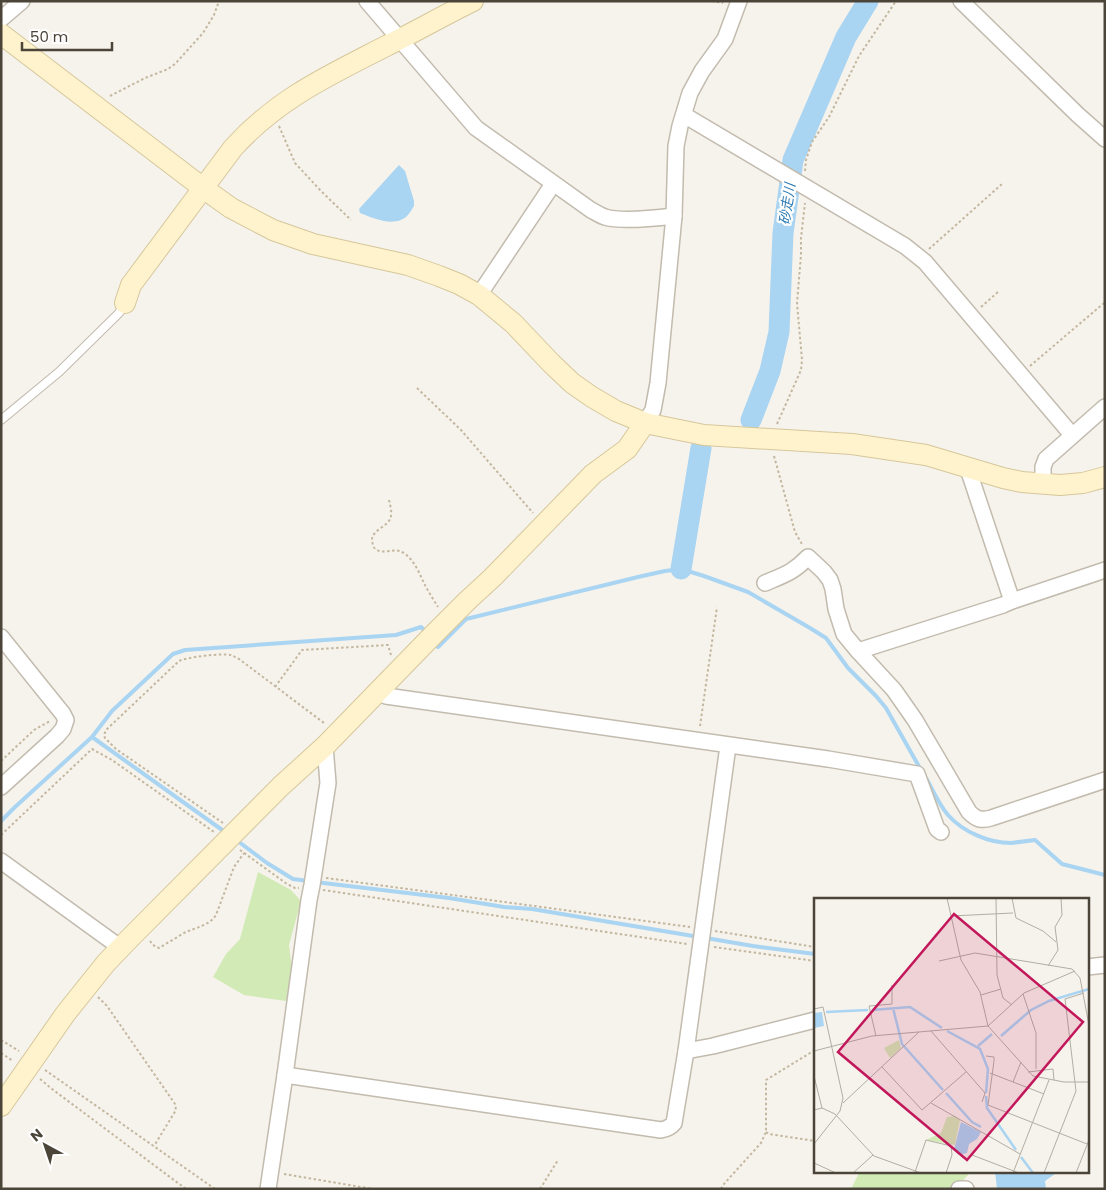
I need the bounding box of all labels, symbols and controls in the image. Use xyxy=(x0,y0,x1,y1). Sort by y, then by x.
scale bar xyxy=(22,20,112,52)
text: 50 m xyxy=(30,26,68,47)
water label: 砂走川 xyxy=(774,180,800,226)
inset map xyxy=(814,898,1088,1172)
north arrow xyxy=(20,1120,70,1170)
text: N xyxy=(26,1124,47,1146)

